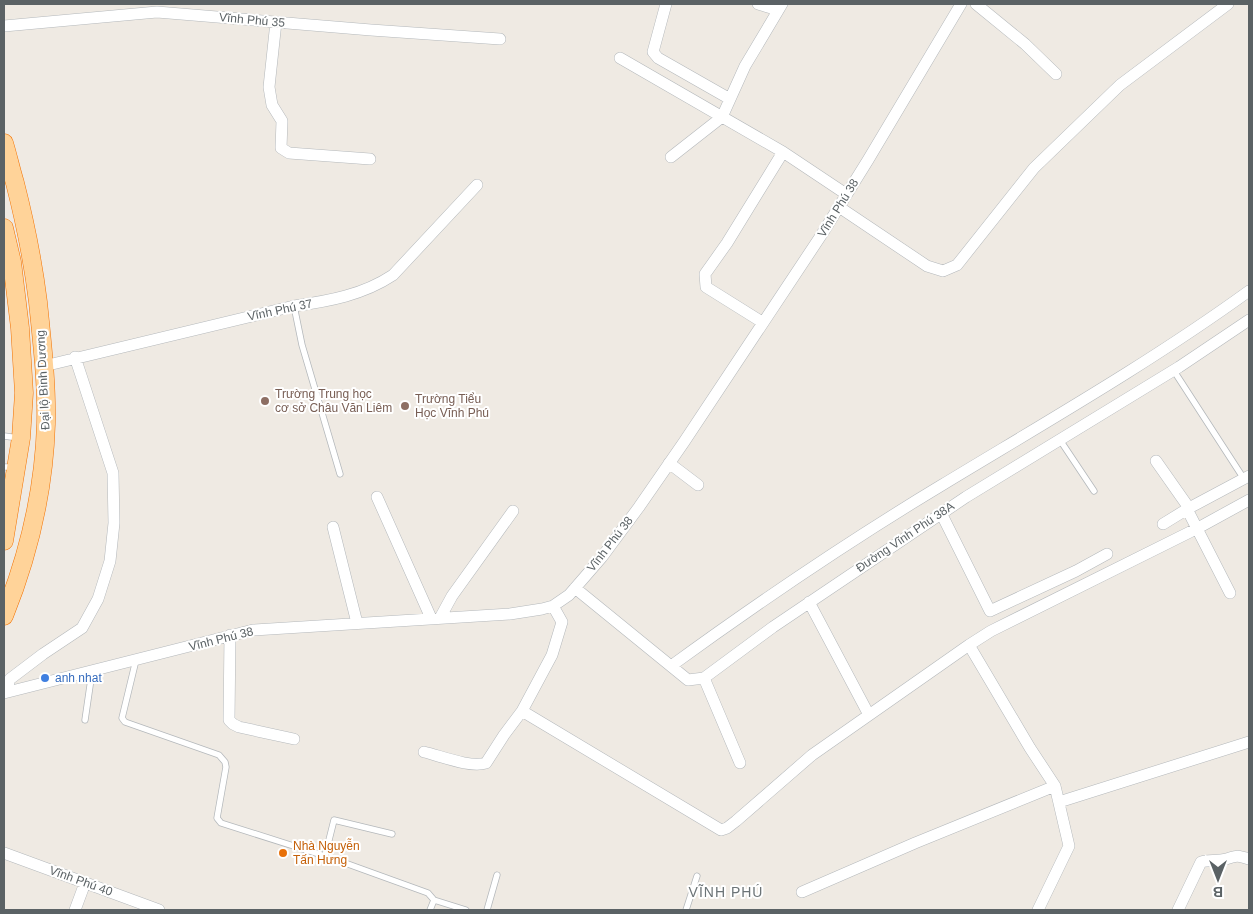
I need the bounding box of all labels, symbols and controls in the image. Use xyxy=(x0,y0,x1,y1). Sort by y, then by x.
street label: Vĩnh Phú 35 xyxy=(218,10,286,30)
street label: Vĩnh Phú 38 xyxy=(815,176,862,240)
street label: Vĩnh Phú 37 xyxy=(246,296,314,324)
street label: Đại lộ Bình Dương xyxy=(33,330,53,430)
place label: Trường Trung học cơ sở Châu Văn Liêm xyxy=(275,387,392,415)
place label: Trường Tiểu Học Vĩnh Phú xyxy=(415,392,489,420)
marker: Trường Trung học cơ sở Châu Văn Liêm xyxy=(259,395,271,407)
marker: Trường Tiểu Học Vĩnh Phú xyxy=(399,400,411,412)
street label: Đường Vĩnh Phú 38A xyxy=(853,499,957,575)
street label: Vĩnh Phú 38 xyxy=(584,513,636,574)
street label: Vĩnh Phú 38 xyxy=(187,624,255,654)
place label: anh nhat xyxy=(55,671,102,685)
marker: anh nhat xyxy=(39,672,51,684)
place label: Nhà Nguyễn Tấn Hưng xyxy=(293,838,360,867)
marker: Nhà Nguyễn Tấn Hưng xyxy=(277,847,289,859)
north arrow xyxy=(1193,854,1243,904)
street label: Vĩnh Phú 40 xyxy=(48,863,115,899)
district label: VĨNH PHÚ xyxy=(689,884,763,900)
text: B xyxy=(1213,884,1223,900)

